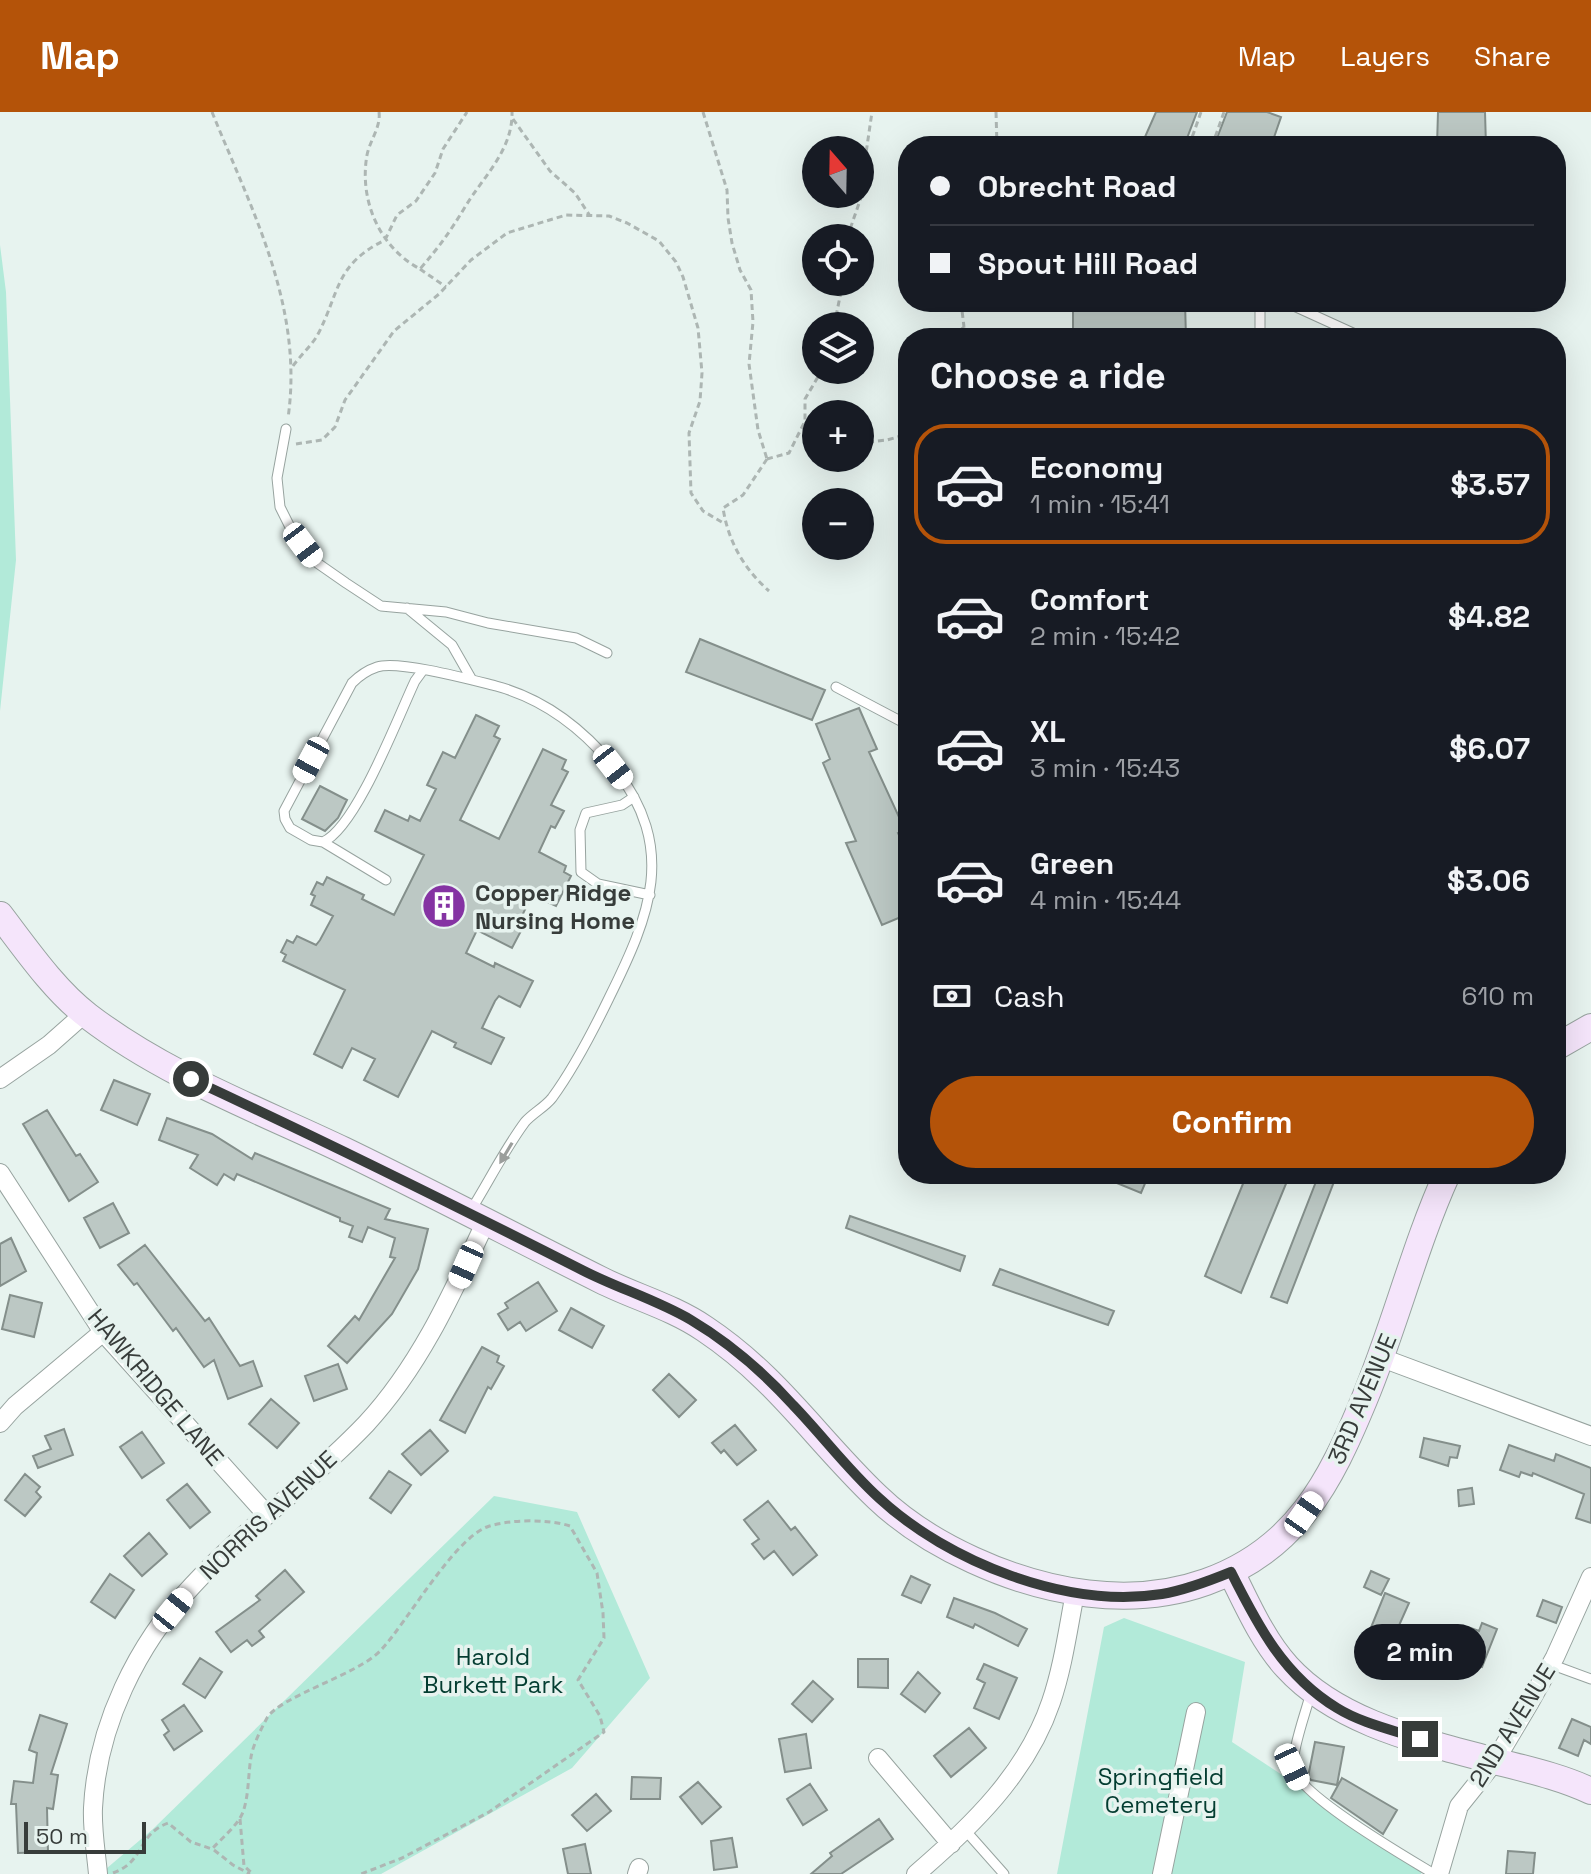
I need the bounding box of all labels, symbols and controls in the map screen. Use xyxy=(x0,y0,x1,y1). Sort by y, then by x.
text: Map xyxy=(40,32,120,80)
text: Map xyxy=(1238,38,1296,74)
text: Layers xyxy=(1340,38,1430,74)
text: Share xyxy=(1474,38,1551,74)
north arrow xyxy=(802,136,874,208)
map controls xyxy=(802,136,874,560)
text: Obrecht Road xyxy=(978,167,1177,206)
button: locate xyxy=(802,224,874,296)
text: Spout Hill Road xyxy=(978,244,1198,283)
button: layers xyxy=(802,312,874,384)
text: Choose a ride xyxy=(930,353,1166,399)
button: + xyxy=(802,400,874,472)
icon: car xyxy=(934,448,1006,520)
text: Economy xyxy=(1030,448,1163,487)
text: $3.57 xyxy=(1450,465,1530,504)
text: 1 min · 15:41 xyxy=(1030,487,1170,521)
button: − xyxy=(802,488,874,560)
car xyxy=(279,519,327,571)
icon: car xyxy=(934,580,1006,652)
text: Comfort xyxy=(1030,580,1149,619)
text: $4.82 xyxy=(1448,597,1530,636)
text: 2 min · 15:42 xyxy=(1030,619,1180,653)
icon: car xyxy=(934,712,1006,784)
text: XL xyxy=(1030,712,1066,751)
text: $6.07 xyxy=(1449,729,1530,768)
car xyxy=(289,733,333,787)
car xyxy=(589,741,637,793)
text: 3 min · 15:43 xyxy=(1030,751,1180,785)
icon: car xyxy=(934,844,1006,916)
text: Green xyxy=(1030,844,1114,883)
text: $3.06 xyxy=(1447,861,1530,900)
place label: Copper Ridge Nursing Home xyxy=(475,877,635,936)
building icon: Copper Ridge Nursing Home xyxy=(420,882,468,930)
text: 4 min · 15:44 xyxy=(1030,883,1181,917)
icon: cash xyxy=(930,974,974,1018)
text: Cash xyxy=(994,977,1065,1016)
text: 610 m xyxy=(1462,979,1534,1013)
route start xyxy=(173,1061,209,1097)
button: Confirm xyxy=(930,1076,1534,1168)
one-way arrow xyxy=(500,1142,514,1164)
car xyxy=(445,1238,487,1292)
street label: HAWKRIDGE LANE xyxy=(81,1302,231,1472)
street label: 3RD AVENUE xyxy=(1321,1329,1403,1469)
street label: NORRIS AVENUE xyxy=(193,1444,343,1586)
car xyxy=(1280,1487,1328,1541)
car xyxy=(149,1584,197,1636)
callout: 2 min xyxy=(1354,1623,1486,1679)
text: 2 min xyxy=(1386,1635,1454,1669)
park label: Harold Burkett Park xyxy=(423,1641,564,1700)
street label: 2ND AVENUE xyxy=(1462,1657,1562,1793)
route end xyxy=(1402,1721,1438,1757)
car xyxy=(1271,1740,1313,1794)
park label: Springfield Cemetery xyxy=(1098,1761,1224,1820)
scale bar xyxy=(24,1818,146,1854)
text: 50 m xyxy=(36,1822,88,1850)

